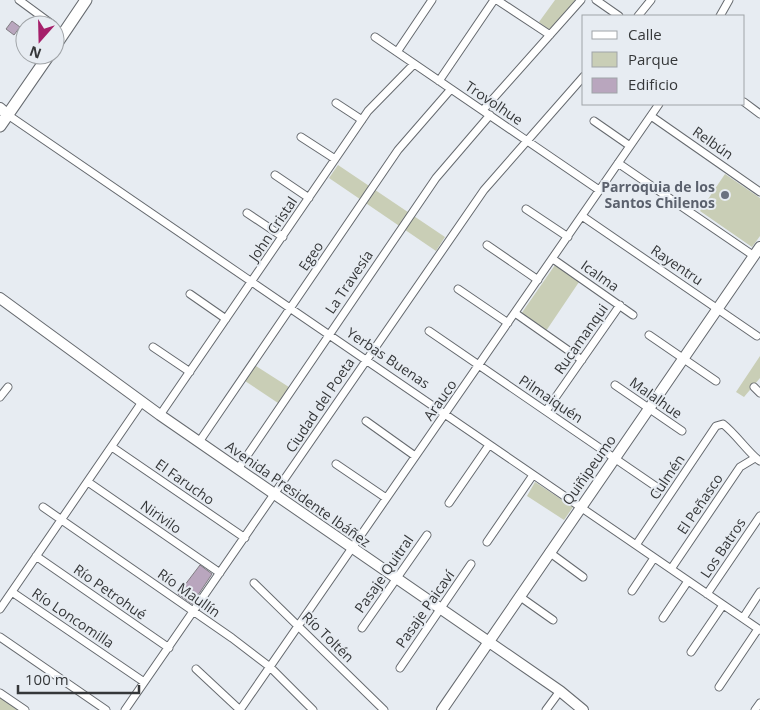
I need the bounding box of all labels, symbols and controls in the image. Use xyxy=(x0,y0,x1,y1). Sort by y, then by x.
north arrow xyxy=(15,15,65,65)
legend xyxy=(582,15,745,105)
text: Calle xyxy=(628,24,662,44)
text: N xyxy=(27,42,44,64)
text: Parque xyxy=(628,49,678,69)
text: Edificio xyxy=(628,74,678,94)
street label: Trovolhue xyxy=(462,76,527,129)
street label: Relbún xyxy=(689,122,737,164)
place label: Parroquia de los Santos Chilenos xyxy=(601,177,715,212)
marker: Parroquia de los Santos Chilenos xyxy=(719,189,731,201)
street label: John Cristal xyxy=(243,193,301,266)
street label: Egeo xyxy=(294,237,327,274)
street label: Rayentru xyxy=(647,240,707,289)
street label: La Travesía xyxy=(320,246,377,317)
street label: Icalma xyxy=(577,256,623,296)
street label: Rucamanqui xyxy=(549,300,612,378)
street label: Yerbas Buenas xyxy=(343,323,434,393)
street label: Ciudad del Poeta xyxy=(281,354,358,456)
street label: Pilmaiquén xyxy=(516,370,587,427)
street label: Malalhue xyxy=(626,373,687,423)
street label: Arauco xyxy=(419,375,461,424)
street label: Quiñipeumo xyxy=(557,431,620,509)
street label: Avenida Presidente Ibáñez xyxy=(222,436,375,551)
street label: Culmén xyxy=(645,451,689,503)
street label: El Farucho xyxy=(152,454,219,509)
street label: El Peñasco xyxy=(672,470,727,538)
street label: Nirivilo xyxy=(137,496,186,538)
street label: Los Batros xyxy=(696,514,750,581)
street label: Pasaje Quitral xyxy=(350,531,417,616)
street label: Río Petrohué xyxy=(70,560,151,624)
street label: Río Maullín xyxy=(154,564,224,621)
street label: Pasaje Paicaví xyxy=(391,566,459,651)
street label: Río Loncomilla xyxy=(29,583,118,652)
street label: Río Toltén xyxy=(298,607,358,666)
scale bar xyxy=(18,662,139,694)
text: 100 m xyxy=(25,669,69,689)

